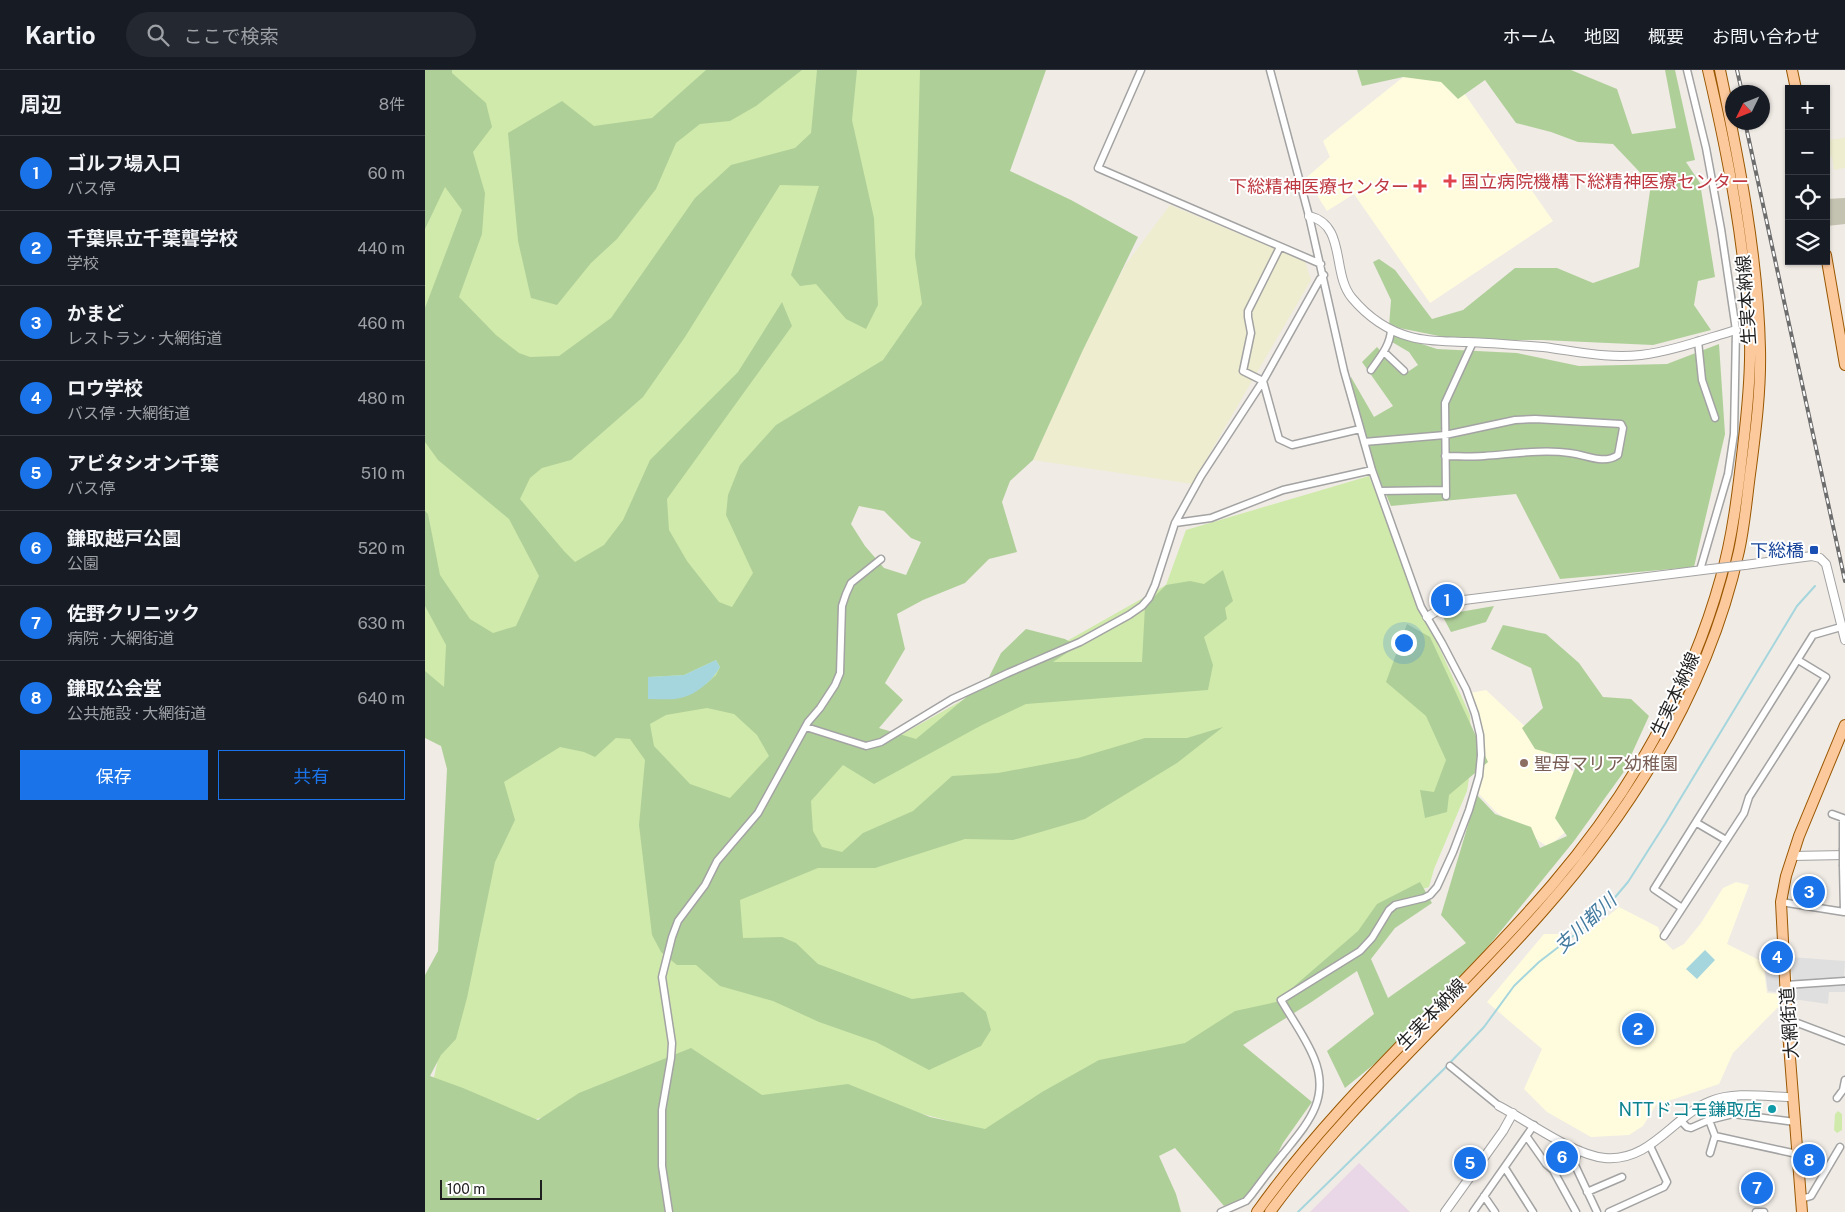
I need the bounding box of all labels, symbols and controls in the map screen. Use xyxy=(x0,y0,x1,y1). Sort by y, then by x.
search box xyxy=(126,12,476,57)
text: Kartio xyxy=(25,21,96,49)
icon: search xyxy=(144,21,172,49)
text: ここで検索 xyxy=(184,25,279,47)
text: ホーム xyxy=(1503,26,1556,47)
text: 地図 xyxy=(1584,26,1620,47)
text: 概要 xyxy=(1648,26,1684,47)
text: お問い合わせ xyxy=(1712,26,1820,47)
north arrow xyxy=(1725,85,1770,130)
map controls xyxy=(1785,85,1830,265)
button: + xyxy=(1785,85,1830,130)
text: 周辺 xyxy=(20,92,62,117)
text: 8件 xyxy=(379,95,405,114)
button: − xyxy=(1785,130,1830,175)
text: ゴルフ場入口 xyxy=(67,152,181,174)
text: 1 xyxy=(33,164,39,183)
text: 60 m xyxy=(368,164,405,183)
place label: 国立病院機構下総精神医療センター xyxy=(1461,171,1749,192)
marker: 国立病院機構下総精神医療センター xyxy=(1443,174,1457,188)
button: locate xyxy=(1785,175,1830,220)
place label: 下総精神医療センター xyxy=(1229,176,1409,197)
text: バス停 xyxy=(67,179,115,198)
marker: 下総精神医療センター xyxy=(1413,179,1427,193)
button: layers xyxy=(1785,220,1830,265)
text: 千葉県立千葉聾学校 xyxy=(67,227,238,249)
text: 2 xyxy=(31,239,41,258)
text: 440 m xyxy=(357,239,405,258)
text: 学校 xyxy=(67,254,99,273)
street label: 生実本納線 xyxy=(1732,254,1760,346)
text: かまど xyxy=(67,302,124,324)
text: 3 xyxy=(31,314,41,333)
text: 460 m xyxy=(358,314,405,333)
text: レストラン · 大網街道 xyxy=(67,329,222,348)
text: ロウ学校 xyxy=(67,377,143,399)
text: 4 xyxy=(31,389,41,408)
text: 480 m xyxy=(357,389,405,408)
text: バス停 · 大網街道 xyxy=(67,404,190,423)
text: アビタシオン千葉 xyxy=(67,452,219,474)
text: 5 xyxy=(31,464,41,483)
text: 510 m xyxy=(361,464,405,483)
text: バス停 xyxy=(67,479,115,498)
text: 鎌取越戸公園 xyxy=(67,527,181,549)
text: 6 xyxy=(31,539,41,558)
text: 520 m xyxy=(358,539,405,558)
place label: 下総橋 xyxy=(1750,540,1804,561)
marker: 下総橋 xyxy=(1808,544,1820,556)
text: 公園 xyxy=(67,554,99,573)
pin: 1 xyxy=(1431,581,1463,619)
text: 佐野クリニック xyxy=(67,602,200,624)
text: 7 xyxy=(31,614,41,633)
text: 630 m xyxy=(358,614,405,633)
text: 病院 · 大網街道 xyxy=(67,629,174,648)
your location xyxy=(1391,630,1417,656)
street label: 生実本納線 xyxy=(1646,649,1704,739)
text: 鎌取公会堂 xyxy=(67,677,162,699)
text: 8 xyxy=(31,689,41,708)
text: 640 m xyxy=(357,689,405,708)
text: 公共施設 · 大網街道 xyxy=(67,704,206,723)
button: 保存 xyxy=(20,750,208,800)
button: 共有 xyxy=(218,750,405,800)
place label: 聖母マリア幼稚園 xyxy=(1534,753,1678,774)
marker: 聖母マリア幼稚園 xyxy=(1518,757,1530,769)
pin: 3 xyxy=(1793,873,1825,911)
water label: 支川都川 xyxy=(1550,888,1622,957)
pin: 4 xyxy=(1761,938,1793,976)
street label: 生実本納線 xyxy=(1392,974,1470,1054)
street label: 大網街道 xyxy=(1776,986,1802,1060)
pin: 2 xyxy=(1622,1010,1654,1048)
place label: NTTドコモ鎌取店 xyxy=(1619,1099,1762,1120)
marker: NTTドコモ鎌取店 xyxy=(1766,1103,1778,1115)
pin: 6 xyxy=(1546,1138,1578,1176)
pin: 8 xyxy=(1793,1141,1825,1179)
pin: 5 xyxy=(1454,1144,1486,1182)
pin: 7 xyxy=(1741,1169,1773,1207)
scale bar xyxy=(440,1177,543,1200)
text: 100 m xyxy=(447,1181,485,1197)

